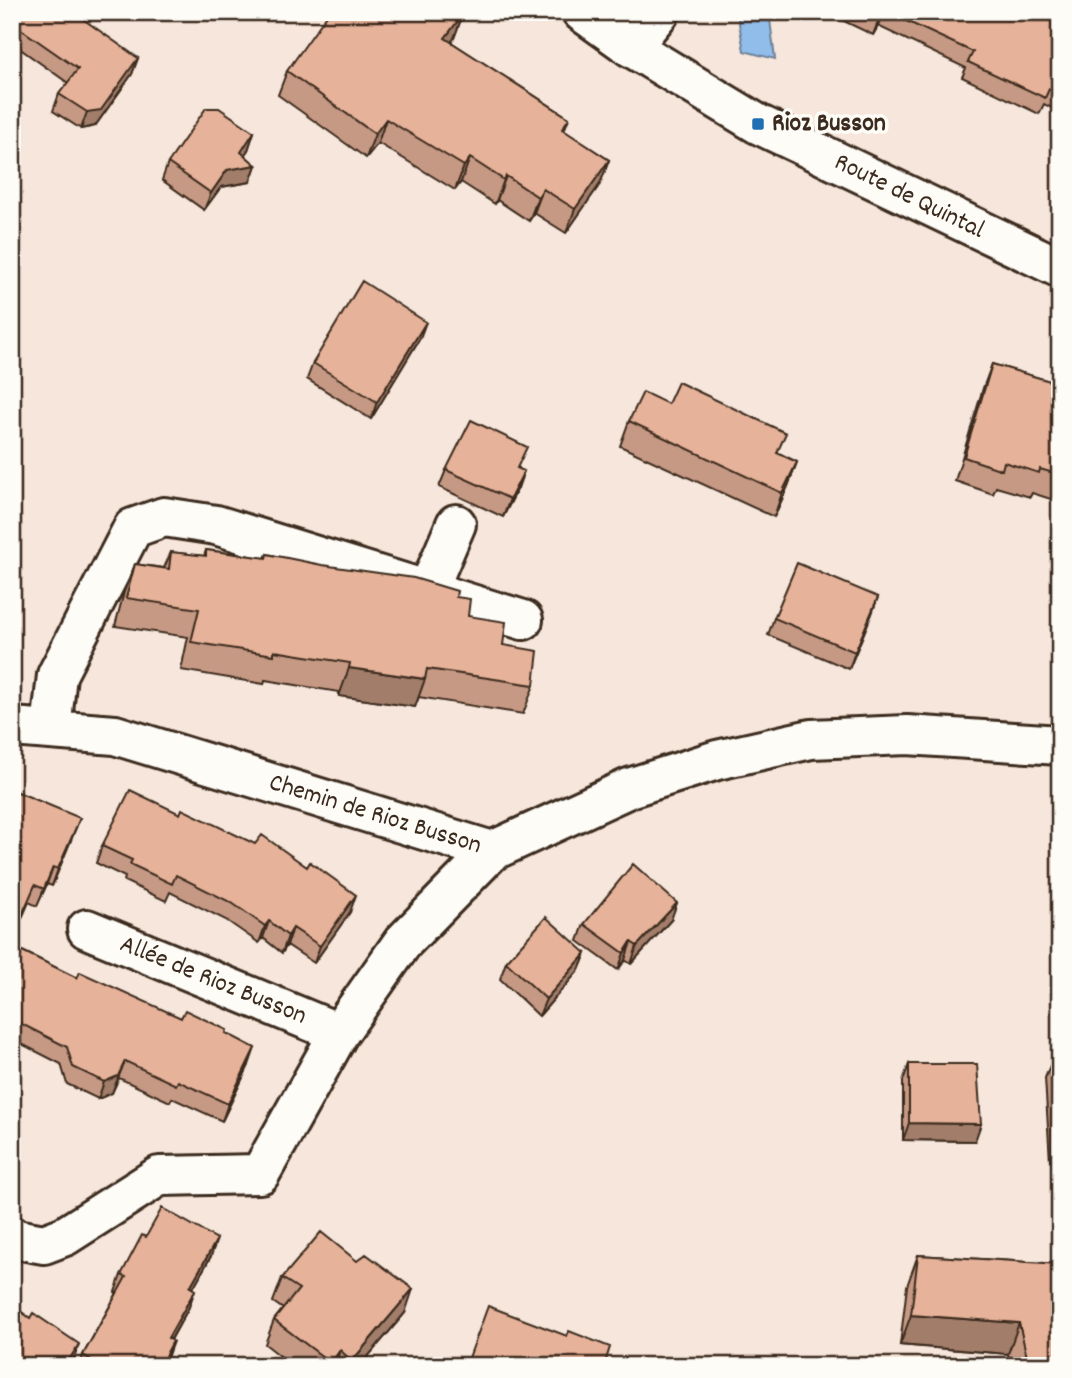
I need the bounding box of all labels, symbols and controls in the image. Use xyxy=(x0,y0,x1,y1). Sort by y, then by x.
place label: Rioz Busson xyxy=(772,106,886,143)
marker: Rioz Busson xyxy=(750,116,766,132)
street label: Route de Quintal xyxy=(828,145,990,249)
street label: Chemin de Rioz Busson xyxy=(264,765,486,865)
street label: Allée de Rioz Busson xyxy=(114,927,312,1035)

